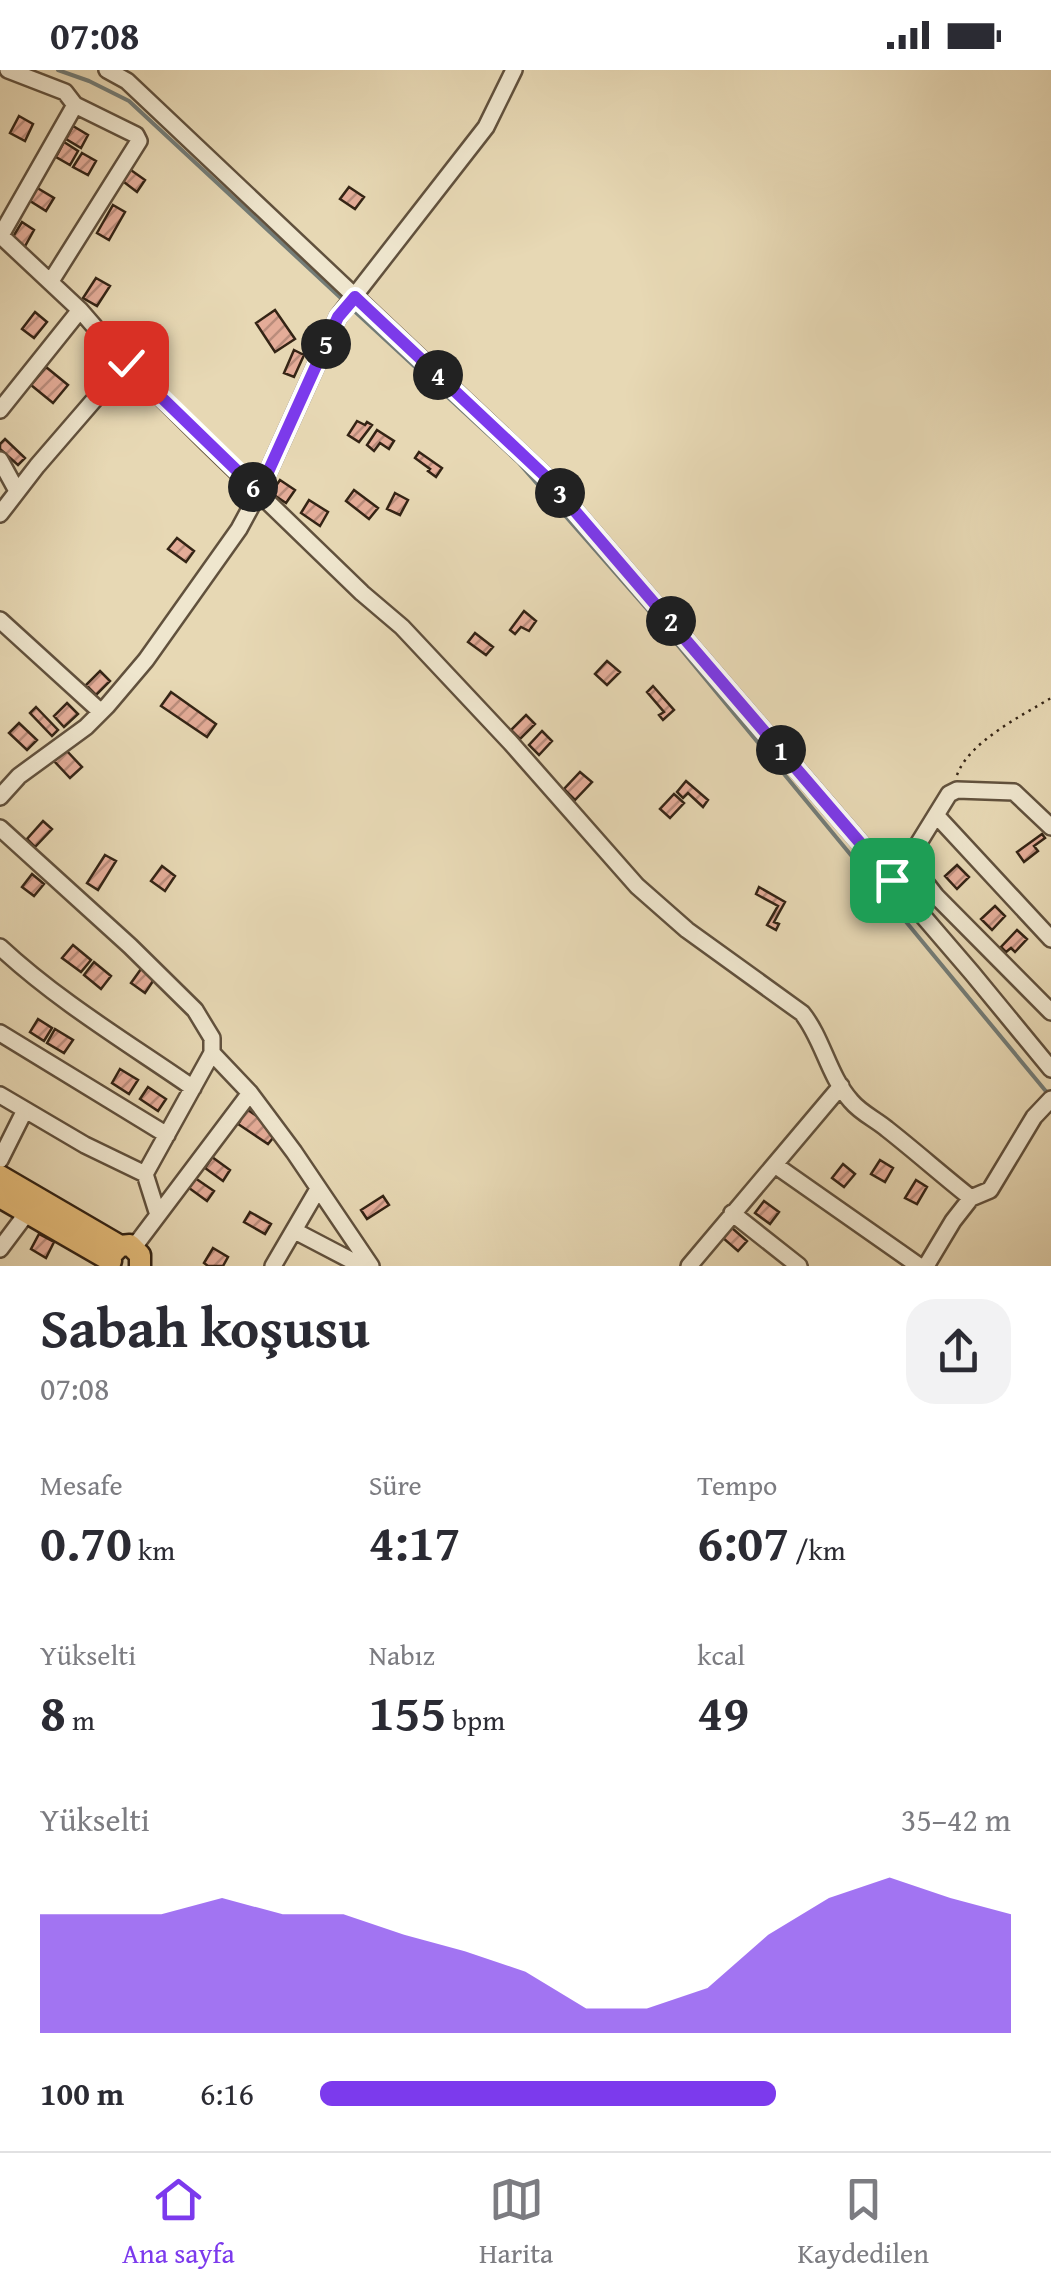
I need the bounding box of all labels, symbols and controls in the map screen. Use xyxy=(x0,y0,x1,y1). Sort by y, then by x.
text: 07:08 xyxy=(50,7,140,63)
pin: 5 xyxy=(301,319,351,369)
pin xyxy=(84,321,169,406)
text: 5 xyxy=(319,323,333,364)
icon: check xyxy=(99,336,154,391)
pin: 4 xyxy=(413,350,463,400)
text: 4 xyxy=(431,354,445,395)
pin: 6 xyxy=(228,462,278,512)
text: 6 xyxy=(246,466,260,507)
pin: 3 xyxy=(535,468,585,518)
text: 3 xyxy=(553,472,567,513)
pin: 2 xyxy=(646,596,696,646)
text: 2 xyxy=(664,600,678,641)
pin: 1 xyxy=(756,725,806,775)
text: 1 xyxy=(774,729,788,770)
pin xyxy=(850,838,935,923)
icon: arrive xyxy=(865,853,920,908)
text: Sabah koşusu xyxy=(40,1287,370,1367)
button: share xyxy=(906,1299,1011,1404)
text: 07:08 xyxy=(40,1365,109,1412)
text: Mesafe xyxy=(40,1464,123,1505)
text: Süre xyxy=(369,1464,422,1505)
text: Tempo xyxy=(697,1464,777,1505)
text: 0.70 xyxy=(40,1505,132,1578)
text: 4:17 xyxy=(369,1505,461,1578)
text: 6:07 xyxy=(697,1505,789,1578)
text: km xyxy=(132,1529,175,1570)
text: /km xyxy=(789,1529,846,1570)
text: Yükselti xyxy=(40,1634,136,1675)
text: Nabız xyxy=(369,1634,435,1675)
text: kcal xyxy=(697,1634,745,1675)
text: 8 xyxy=(40,1675,66,1748)
text: 155 xyxy=(369,1675,446,1748)
text: 49 xyxy=(697,1675,749,1748)
text: m xyxy=(66,1699,95,1740)
text: bpm xyxy=(446,1699,505,1740)
text: Yükselti xyxy=(40,1796,150,1843)
text: 35–42 m xyxy=(901,1796,1011,1843)
text: 100 m xyxy=(40,2070,124,2117)
text: 6:16 xyxy=(200,2070,254,2117)
tab: Ana sayfa xyxy=(122,2172,235,2273)
tab: Harita xyxy=(479,2172,553,2273)
tab: Kaydedilen xyxy=(798,2172,929,2273)

